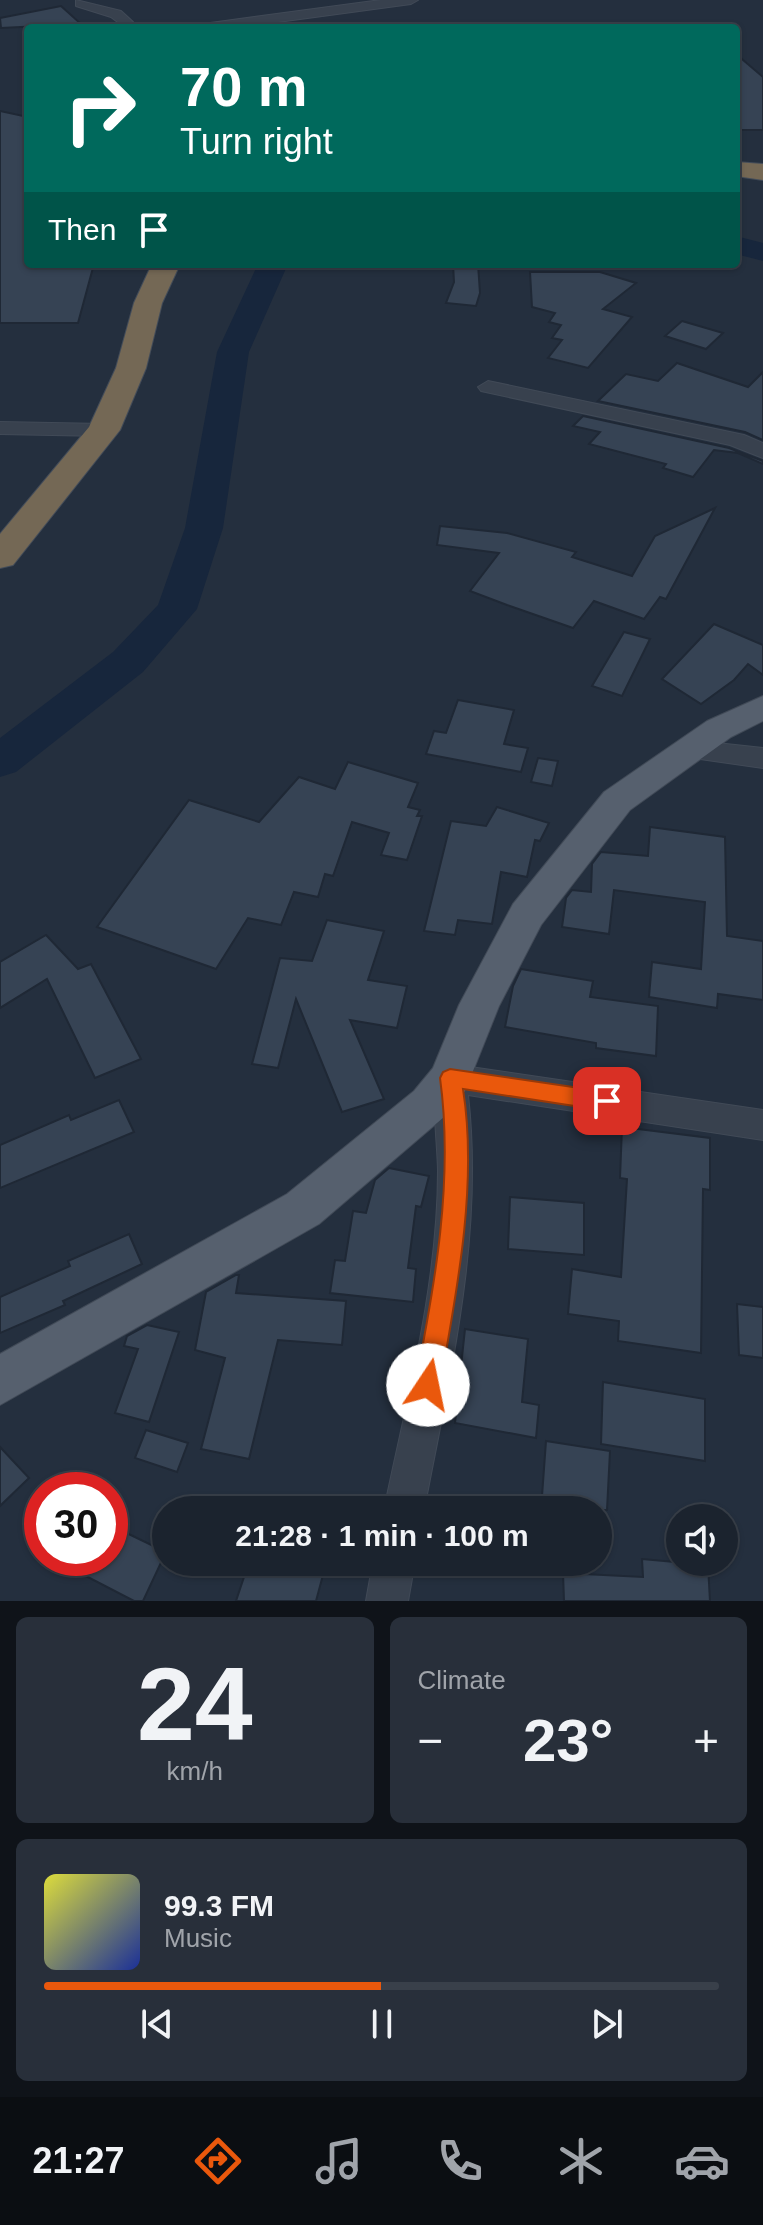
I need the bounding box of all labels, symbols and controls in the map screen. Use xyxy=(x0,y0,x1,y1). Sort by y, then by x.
text: 70 m xyxy=(180,55,308,118)
icon: right xyxy=(48,56,152,160)
text: Turn right xyxy=(180,121,333,162)
icon: arrive xyxy=(132,208,176,252)
text: Then xyxy=(48,213,116,246)
pin xyxy=(573,1067,641,1135)
icon: arrive xyxy=(585,1079,629,1123)
position arrow xyxy=(386,1343,470,1427)
speed limit sign: 30 xyxy=(24,1472,128,1576)
map controls xyxy=(666,1504,738,1576)
button: sound xyxy=(666,1504,738,1576)
text: 21:28 · 1 min · 100 m xyxy=(235,1519,529,1552)
text: 24 xyxy=(137,1646,253,1762)
text: Climate xyxy=(418,1665,506,1695)
text: 23° xyxy=(523,1707,614,1774)
text: − xyxy=(418,1716,443,1765)
text: + xyxy=(693,1716,719,1765)
text: km/h xyxy=(167,1756,223,1786)
text: 99.3 FM xyxy=(164,1889,274,1922)
text: Music xyxy=(164,1923,232,1953)
icon: previous xyxy=(135,2002,179,2046)
icon: pause xyxy=(360,2002,404,2046)
icon: next xyxy=(585,2002,629,2046)
icon: directions xyxy=(190,2133,246,2189)
icon: music xyxy=(311,2133,367,2189)
icon: phone xyxy=(432,2133,488,2189)
icon: climate xyxy=(553,2133,609,2189)
icon: car xyxy=(674,2133,730,2189)
text: 21:27 xyxy=(33,2140,125,2181)

